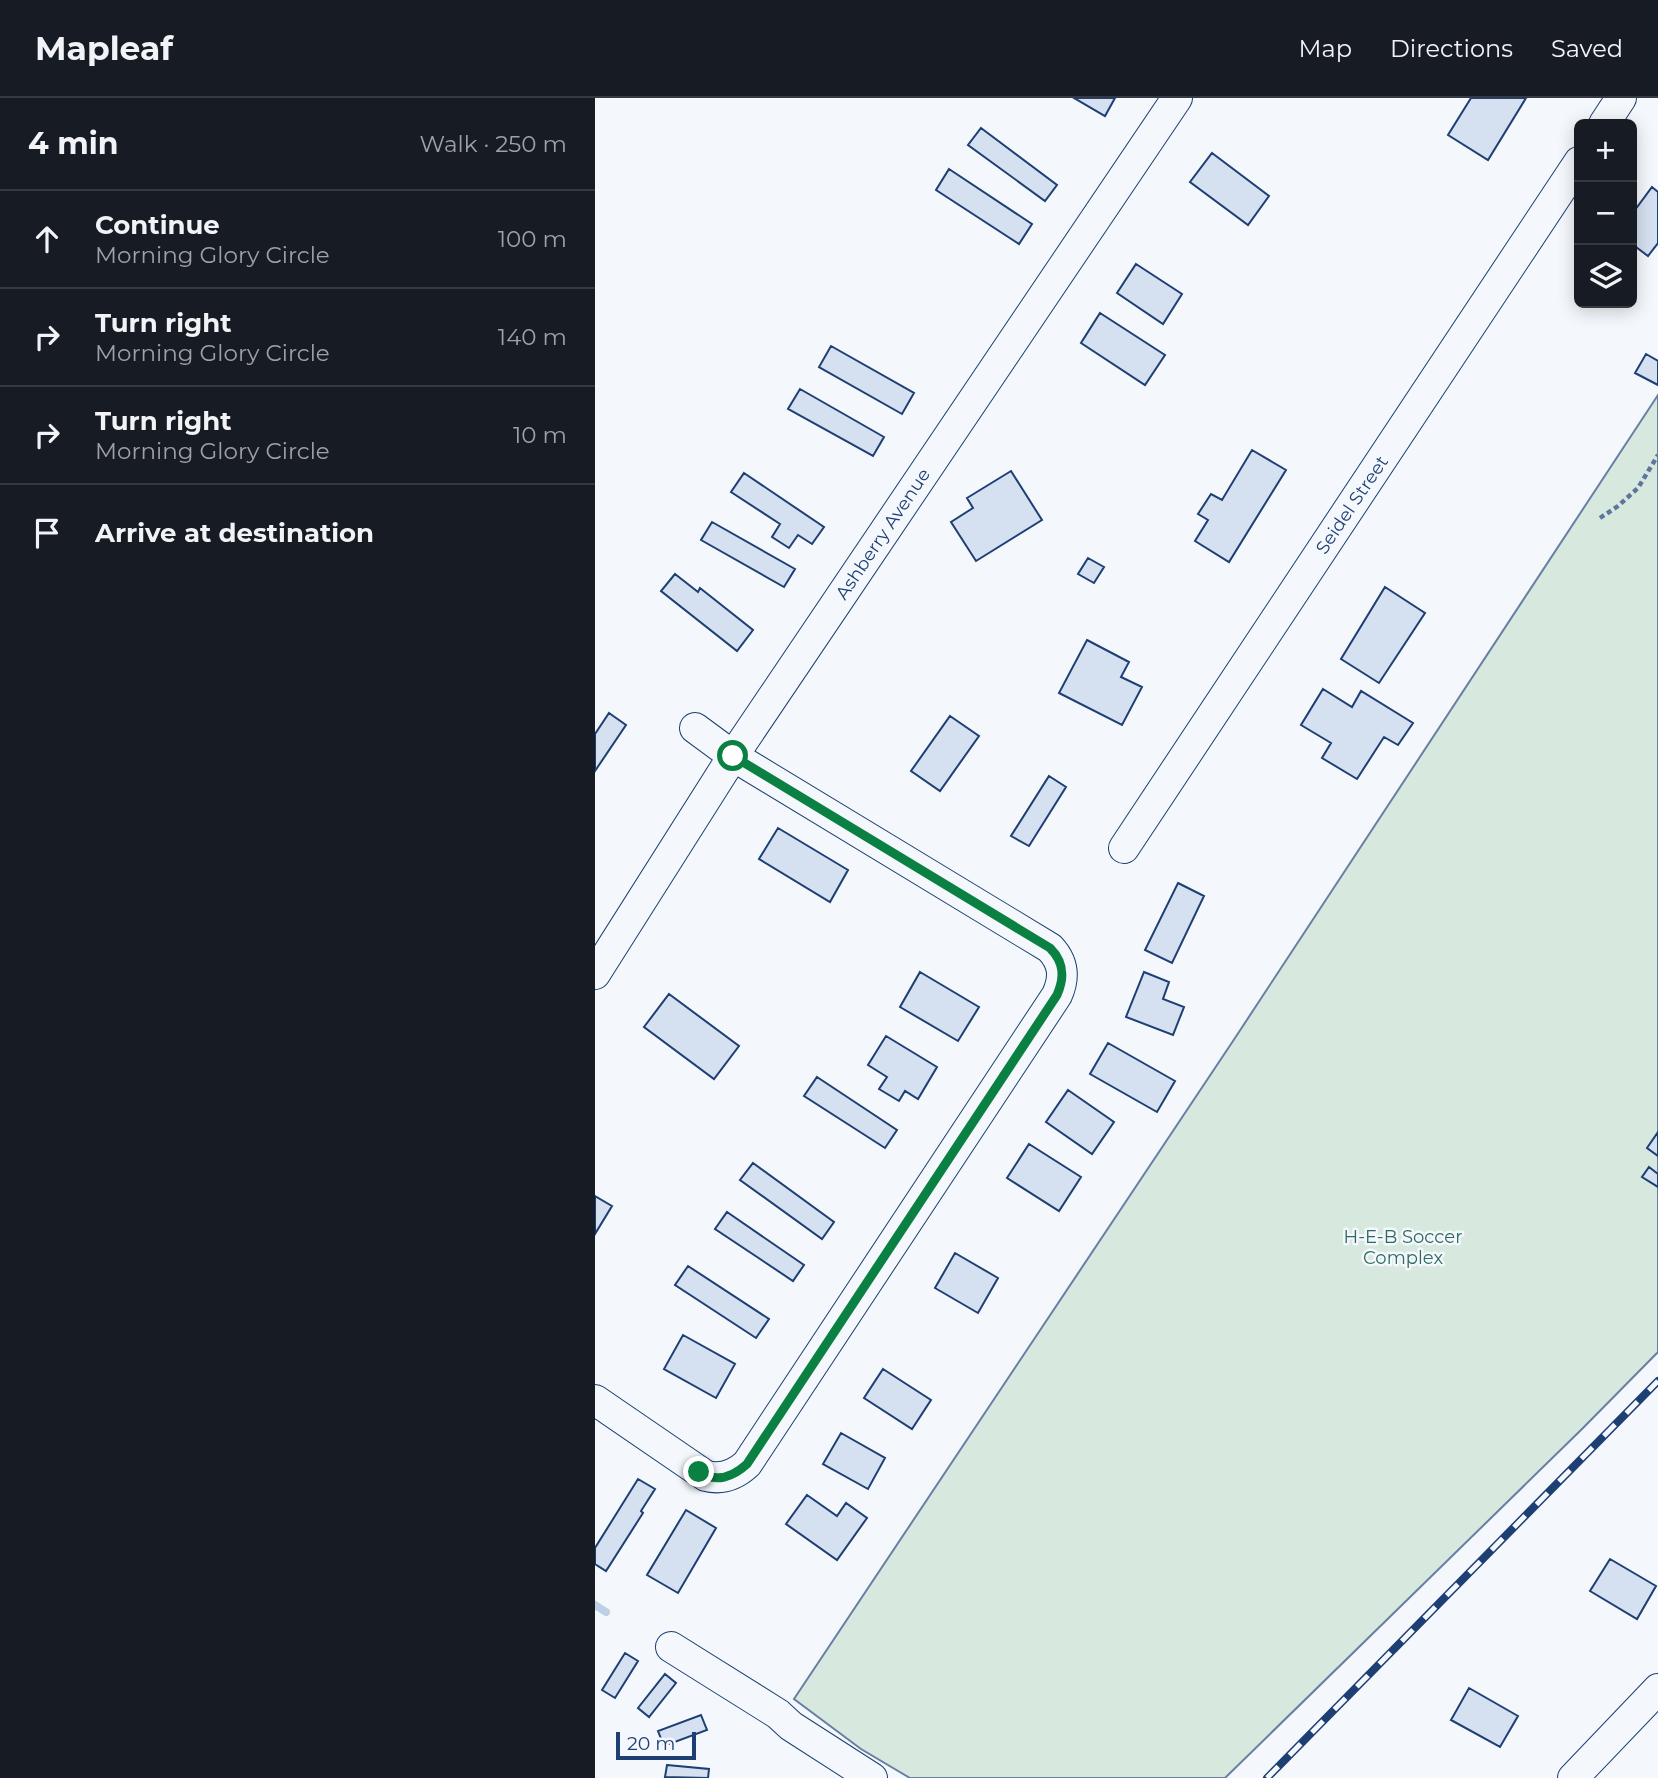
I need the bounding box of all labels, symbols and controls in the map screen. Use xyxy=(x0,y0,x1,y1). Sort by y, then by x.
text: Mapleaf xyxy=(35,28,173,68)
text: Map xyxy=(1299,34,1352,63)
text: Directions xyxy=(1390,34,1513,63)
text: Saved xyxy=(1551,34,1623,63)
map controls xyxy=(1574,119,1637,308)
button: + xyxy=(1574,119,1637,182)
text: 4 min xyxy=(28,125,118,162)
text: Walk · 250 m xyxy=(420,130,567,158)
button: − xyxy=(1574,182,1637,245)
text: Continue xyxy=(95,209,220,241)
icon: ahead xyxy=(28,220,66,258)
text: 100 m xyxy=(498,225,567,253)
text: Morning Glory Circle xyxy=(95,241,330,269)
button: layers xyxy=(1574,245,1637,308)
text: Turn right xyxy=(95,307,231,339)
icon: right xyxy=(28,318,66,356)
text: 140 m xyxy=(498,323,567,351)
text: Morning Glory Circle xyxy=(95,339,330,367)
text: Turn right xyxy=(95,405,231,437)
icon: right xyxy=(28,416,66,454)
text: 10 m xyxy=(513,421,567,449)
text: Morning Glory Circle xyxy=(95,437,330,465)
street label: Seidel Street xyxy=(1311,452,1393,558)
street label: Ashberry Avenue xyxy=(831,464,935,604)
icon: arrive xyxy=(28,514,66,552)
text: Arrive at destination xyxy=(95,517,374,549)
route start xyxy=(717,740,748,771)
park label: H-E-B Soccer Complex xyxy=(1344,1226,1462,1269)
route end xyxy=(683,1456,714,1487)
scale bar xyxy=(616,1729,697,1761)
text: 20 m xyxy=(627,1732,675,1755)

